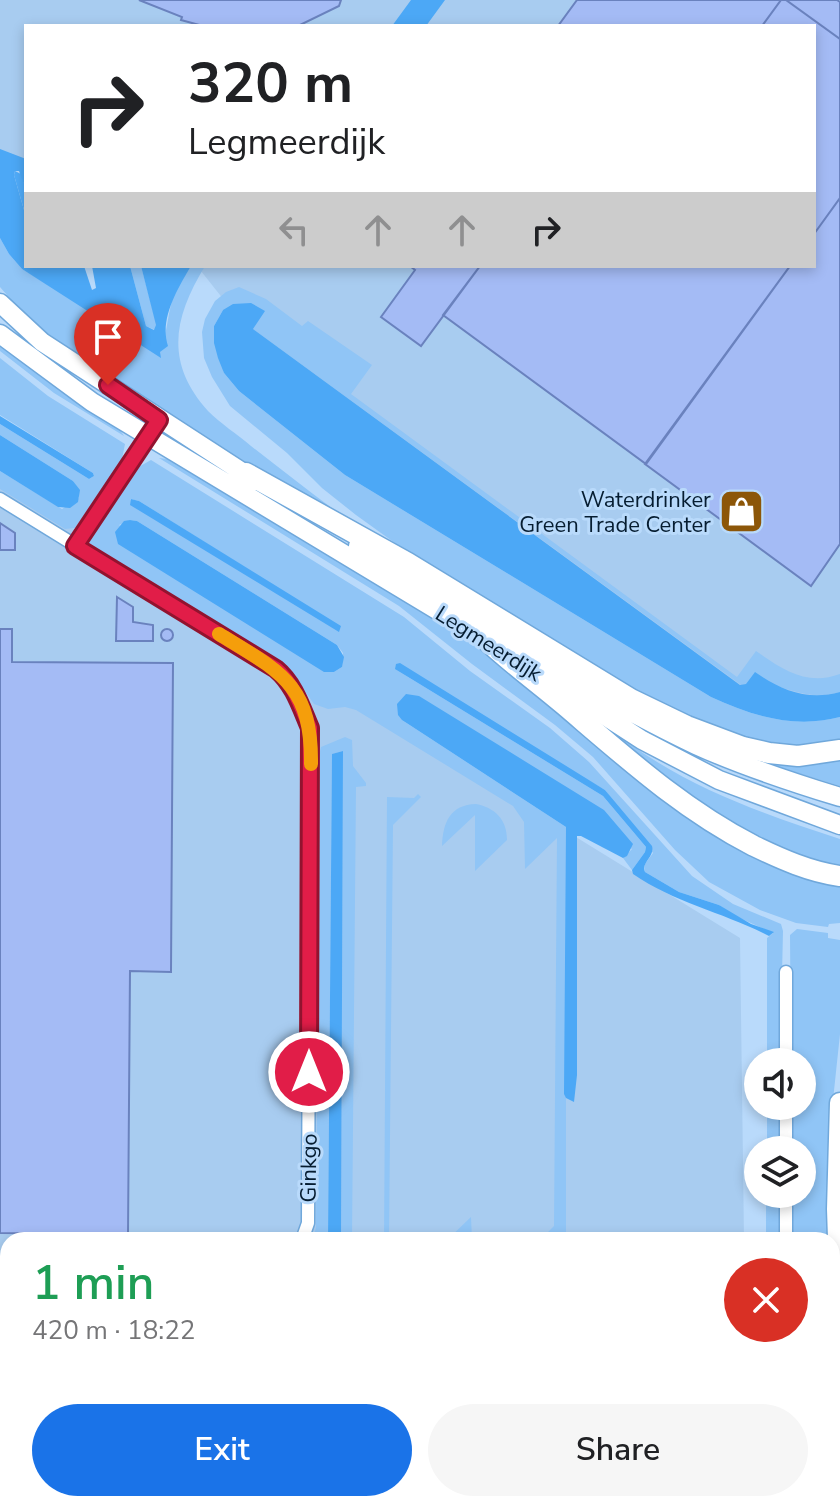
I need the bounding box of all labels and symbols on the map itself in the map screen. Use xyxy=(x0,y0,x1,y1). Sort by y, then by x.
pin xyxy=(74,303,142,385)
place label: Waterdrinker Green Trade Center xyxy=(519,485,711,540)
shop icon: Waterdrinker Green Trade Center xyxy=(718,488,766,536)
street label: Legmeerdijk xyxy=(429,599,548,689)
position arrow xyxy=(267,1030,351,1114)
street label: Ginkgo xyxy=(293,1133,325,1203)

